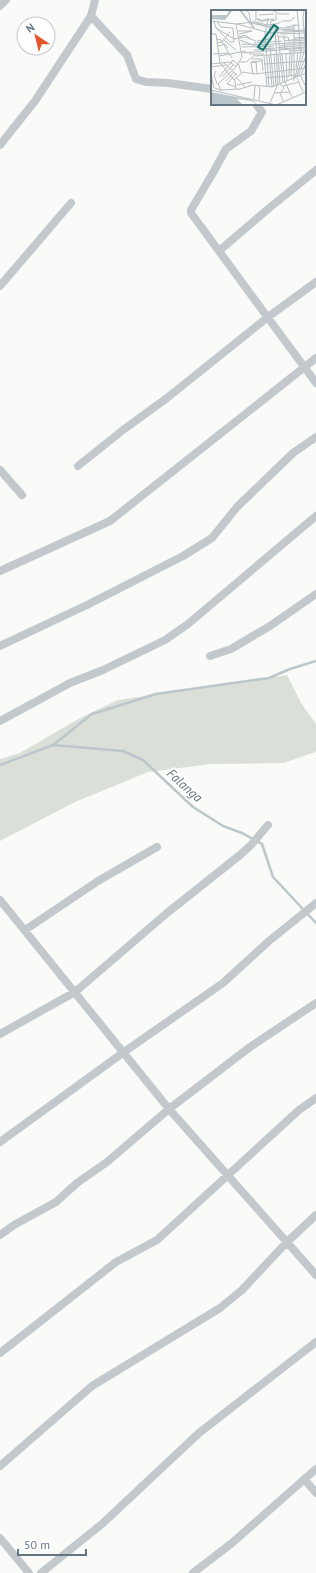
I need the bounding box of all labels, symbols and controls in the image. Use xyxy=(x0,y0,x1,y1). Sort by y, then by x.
inset map xyxy=(211,10,306,105)
north arrow xyxy=(16,16,56,56)
text: N xyxy=(23,20,37,36)
water label: Falanga xyxy=(163,765,207,806)
scale bar xyxy=(18,1531,86,1557)
text: 50 m xyxy=(24,1537,50,1552)

